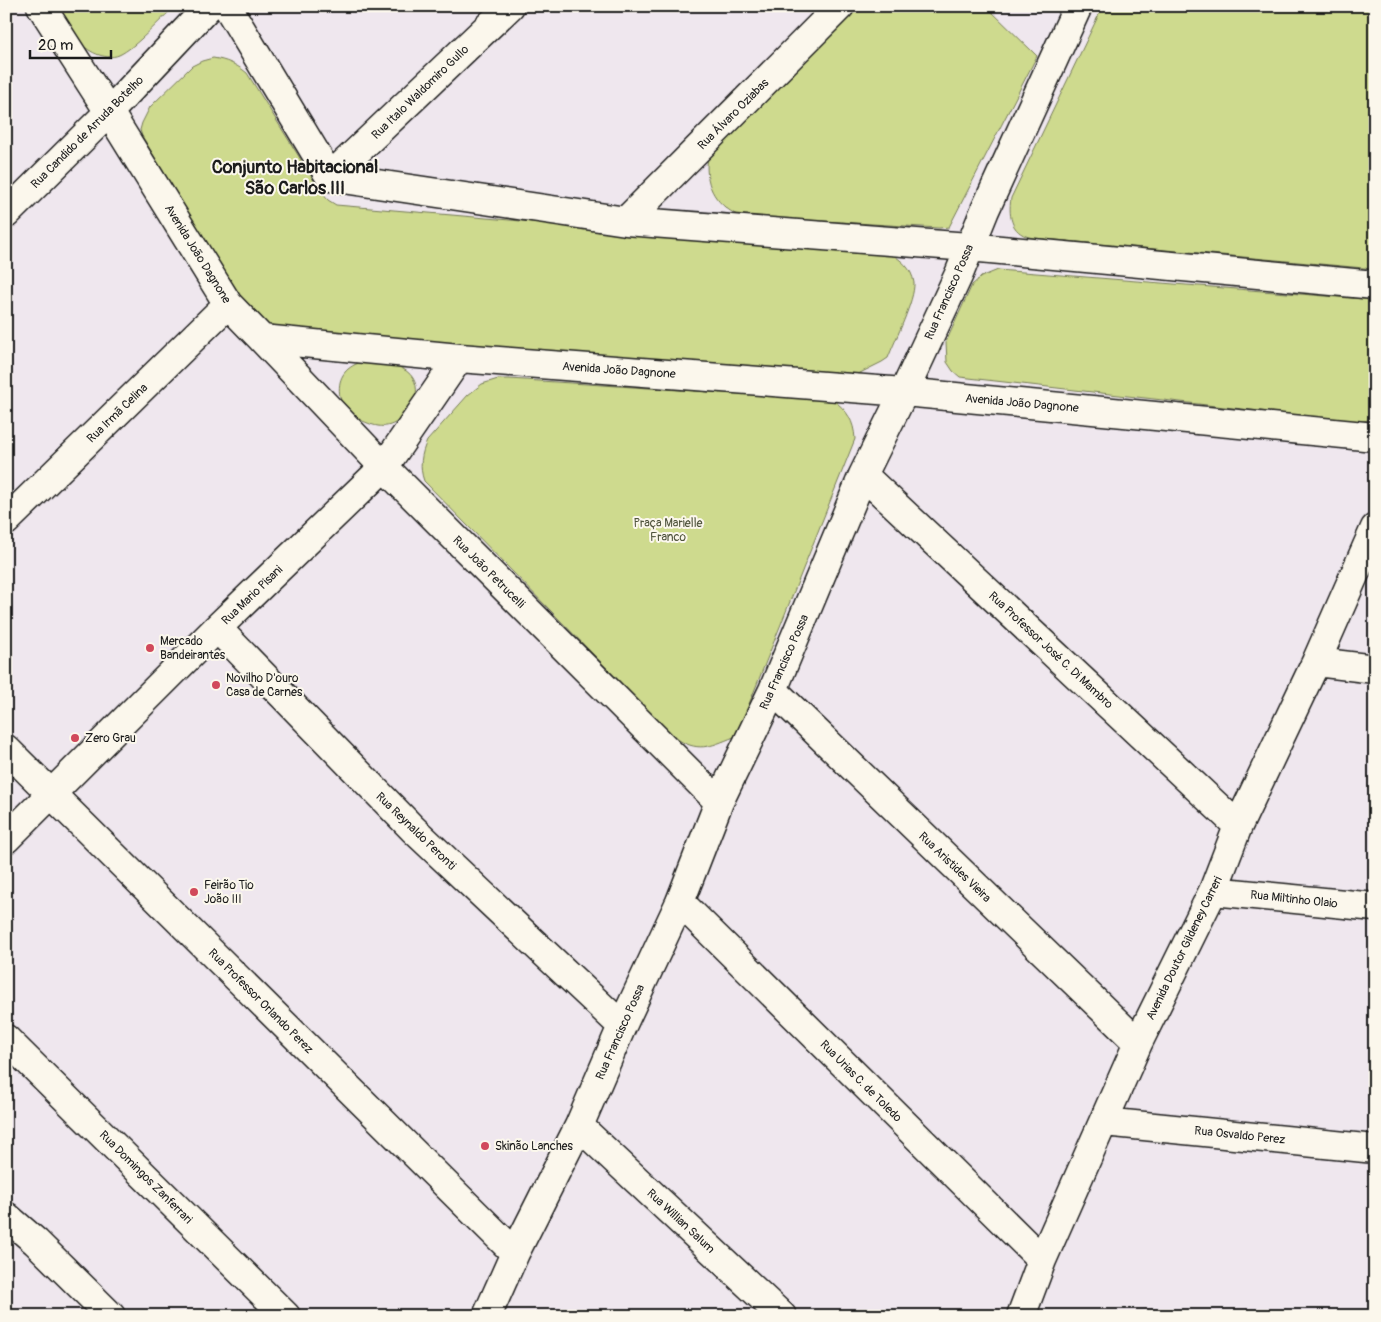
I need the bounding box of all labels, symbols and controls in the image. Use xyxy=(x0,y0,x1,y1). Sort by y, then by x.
scale bar xyxy=(30,28,111,60)
text: 20 m xyxy=(38,36,73,55)
street label: Rua Italo Waldomiro Gullo xyxy=(369,42,472,143)
street label: Rua Candido de Arruda Botelho xyxy=(28,73,147,192)
street label: Rua Álvaro Oziabas xyxy=(694,74,773,153)
district label: Conjunto Habitacional São Carlos III xyxy=(212,156,378,200)
street label: Avenida João Dagnone xyxy=(161,202,234,307)
street label: Rua Francisco Possa xyxy=(922,242,977,342)
street label: Avenida João Dagnone xyxy=(562,359,676,382)
street label: Rua Irmã Celina xyxy=(84,380,151,446)
street label: Avenida João Dagnone xyxy=(965,391,1079,416)
park label: Praça Marielle Franco xyxy=(634,516,702,545)
street label: Rua João Petrucelli xyxy=(449,533,528,612)
street label: Rua Mario Pisani xyxy=(219,562,286,628)
street label: Rua Professor José C. Di Mambro xyxy=(985,589,1116,712)
street label: Rua Francisco Possa xyxy=(757,612,812,712)
place label: Mercado Bandeirantes xyxy=(160,634,226,663)
marker: Mercado Bandeirantes xyxy=(144,642,156,654)
place label: Novilho D'ouro Casa de Carnes xyxy=(226,671,303,700)
marker: Novilho D'ouro Casa de Carnes xyxy=(210,679,222,691)
place label: Zero Grau xyxy=(85,731,136,746)
marker: Zero Grau xyxy=(69,732,81,744)
street label: Rua Reynaldo Peronti xyxy=(372,789,459,873)
street label: Rua Aristides Vieira xyxy=(915,829,994,906)
street label: Avenida Doutor Gildeney Carreri xyxy=(1143,874,1226,1023)
place label: Feirão Tio João III xyxy=(204,878,254,907)
marker: Feirão Tio João III xyxy=(188,886,200,898)
street label: Rua Miltinho Olaio xyxy=(1250,887,1339,912)
street label: Rua Professor Orlando Perez xyxy=(205,946,316,1057)
street label: Rua Francisco Possa xyxy=(593,982,648,1082)
street label: Rua Urias C. de Toledo xyxy=(817,1037,905,1126)
street label: Rua Osvaldo Perez xyxy=(1194,1123,1286,1148)
street label: Rua Domingos Zanferrari xyxy=(96,1128,195,1227)
place label: Skinão Lanches xyxy=(495,1139,573,1154)
marker: Skinão Lanches xyxy=(479,1140,491,1152)
street label: Rua Willian Salum xyxy=(643,1186,718,1257)

